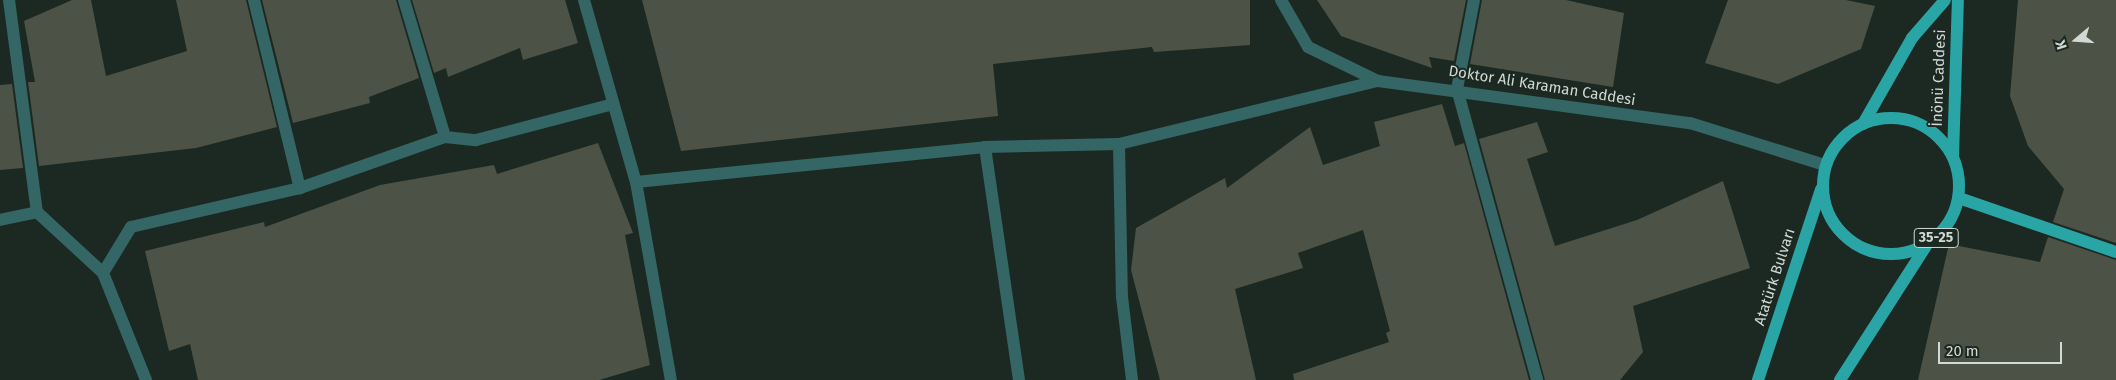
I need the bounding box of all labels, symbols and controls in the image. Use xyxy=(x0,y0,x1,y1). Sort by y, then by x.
north arrow xyxy=(2051,15,2101,65)
street label: İnönü Caddesi xyxy=(1928,29,1950,127)
text: K xyxy=(2052,38,2071,52)
street label: Doktor Ali Karaman Caddesi xyxy=(1447,62,1637,110)
street label: Atatürk Bulvarı xyxy=(1751,226,1799,328)
road number: 35-25 xyxy=(1914,227,1958,250)
scale bar xyxy=(1941,332,2065,364)
text: 20 m xyxy=(1946,342,1979,360)

